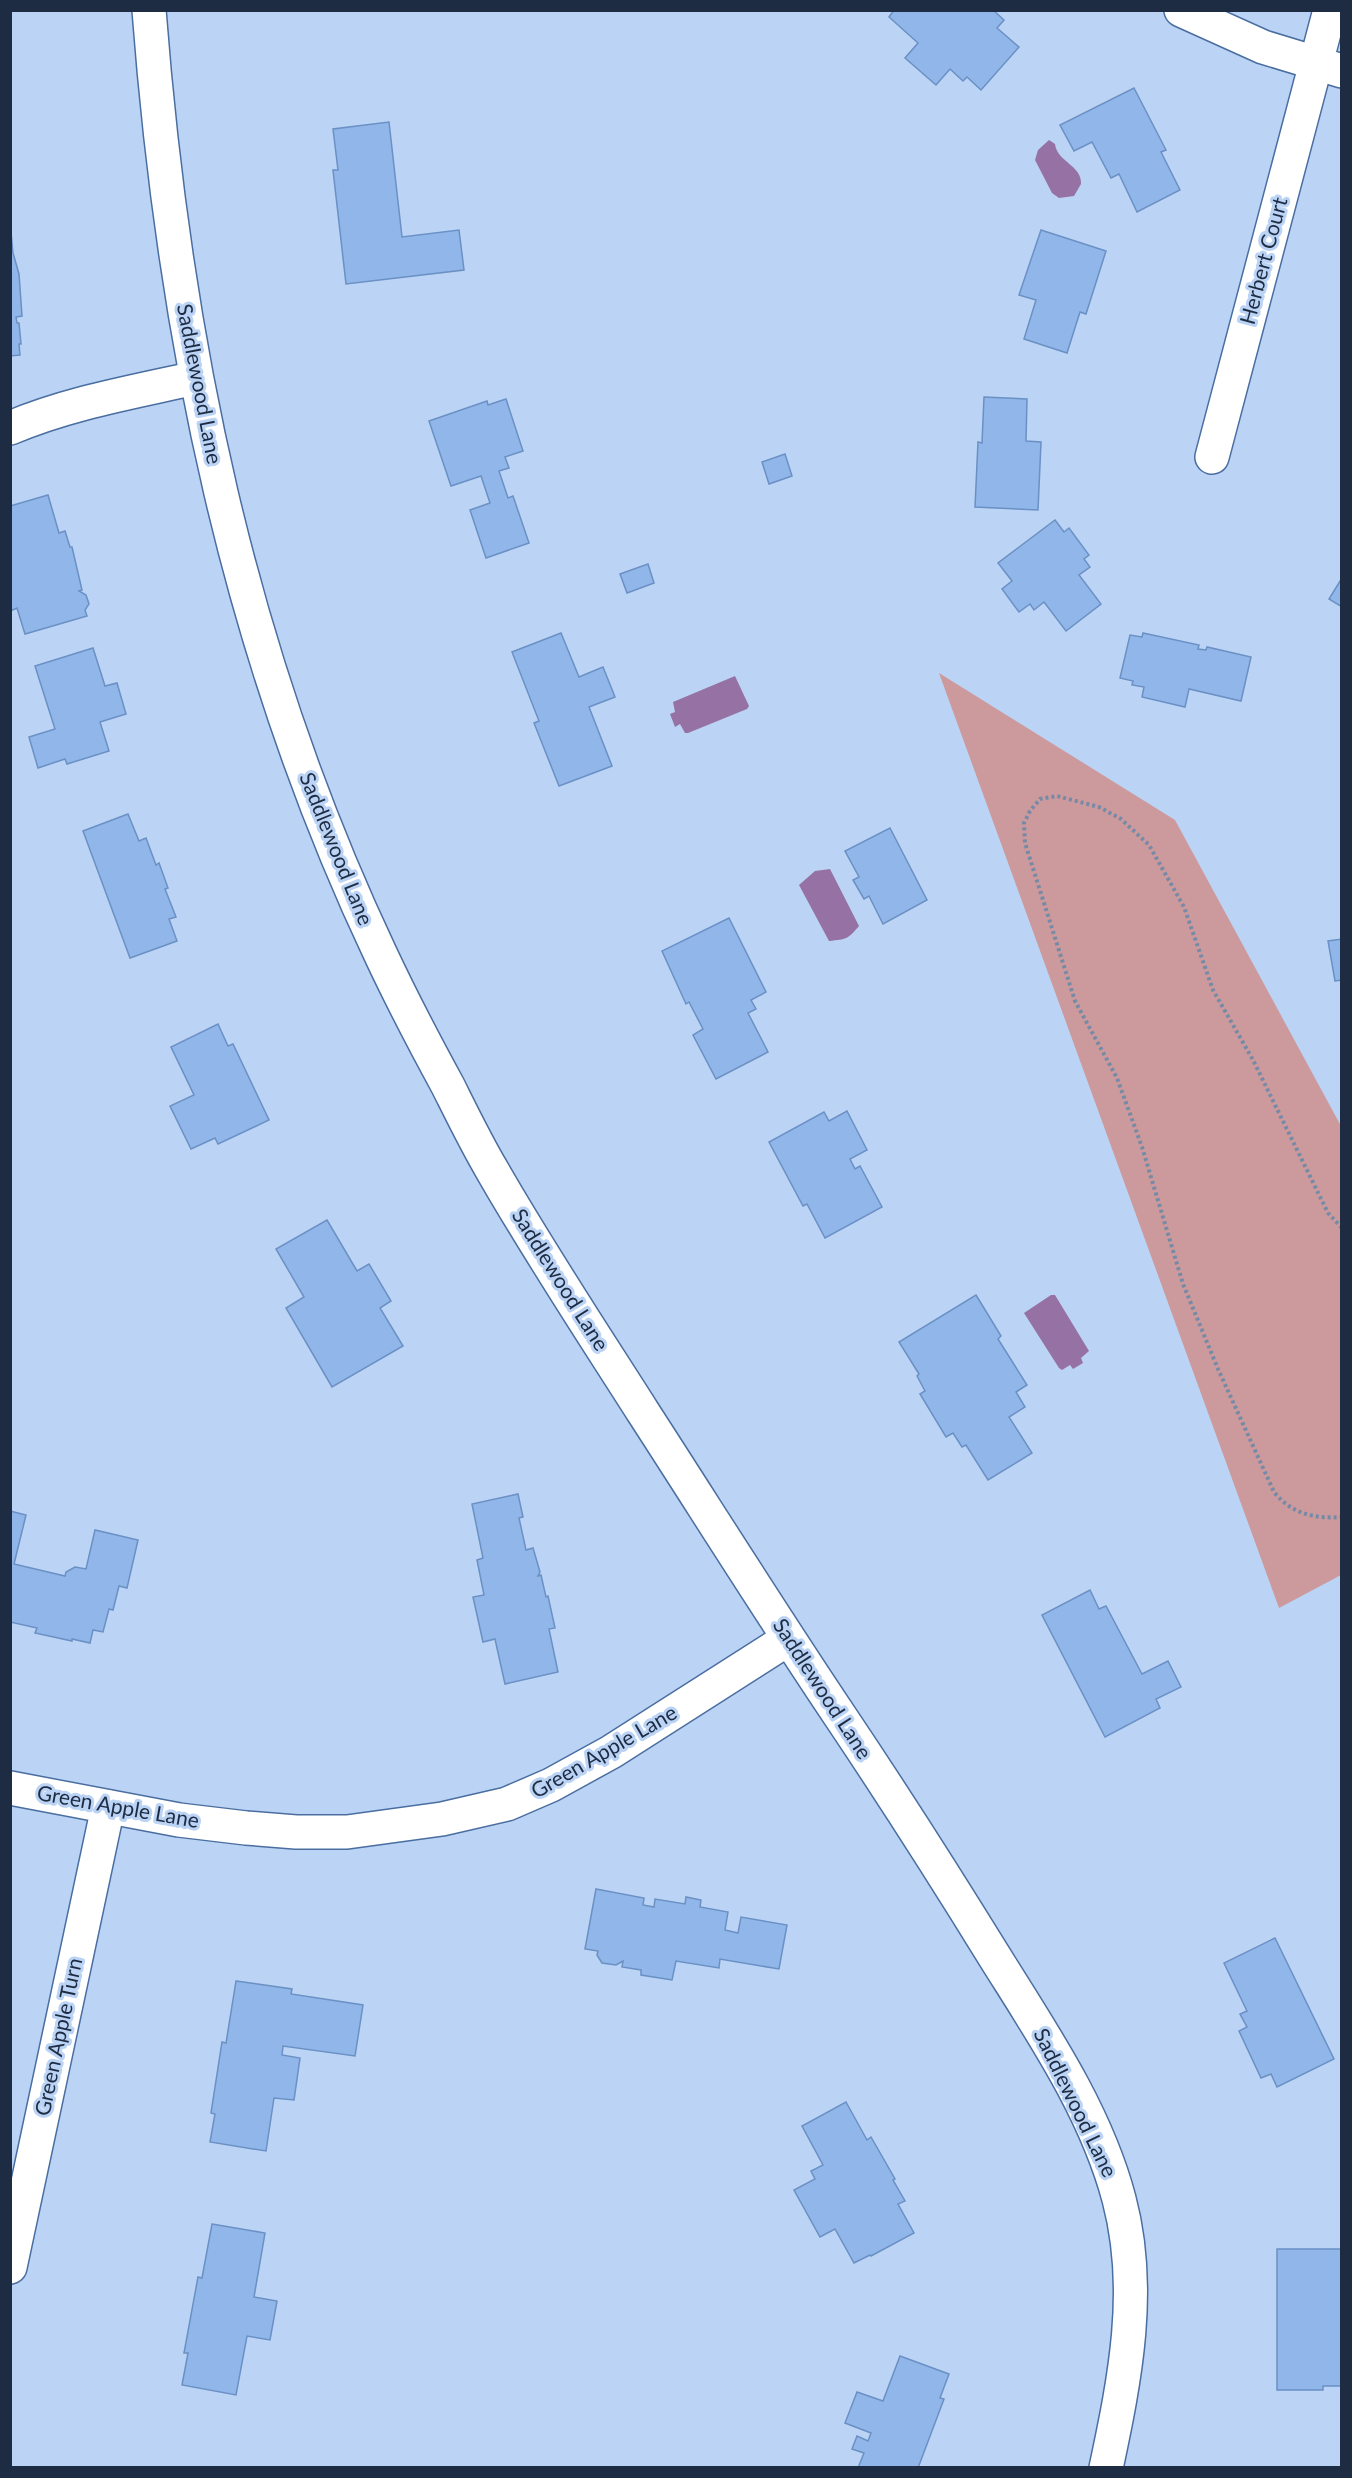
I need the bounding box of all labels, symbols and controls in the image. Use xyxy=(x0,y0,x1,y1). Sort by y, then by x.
street label: Herbert Court xyxy=(1234,194,1292,327)
street label: Saddlewood Lane xyxy=(173,302,228,466)
street label: Saddlewood Lane xyxy=(295,768,379,928)
street label: Saddlewood Lane xyxy=(508,1204,615,1355)
street label: Saddlewood Lane xyxy=(769,1613,878,1763)
street label: Green Apple Lane xyxy=(526,1699,681,1803)
street label: Green Apple Lane xyxy=(35,1779,201,1832)
street label: Green Apple Turn xyxy=(29,1955,86,2118)
street label: Saddlewood Lane xyxy=(1030,2024,1123,2181)

